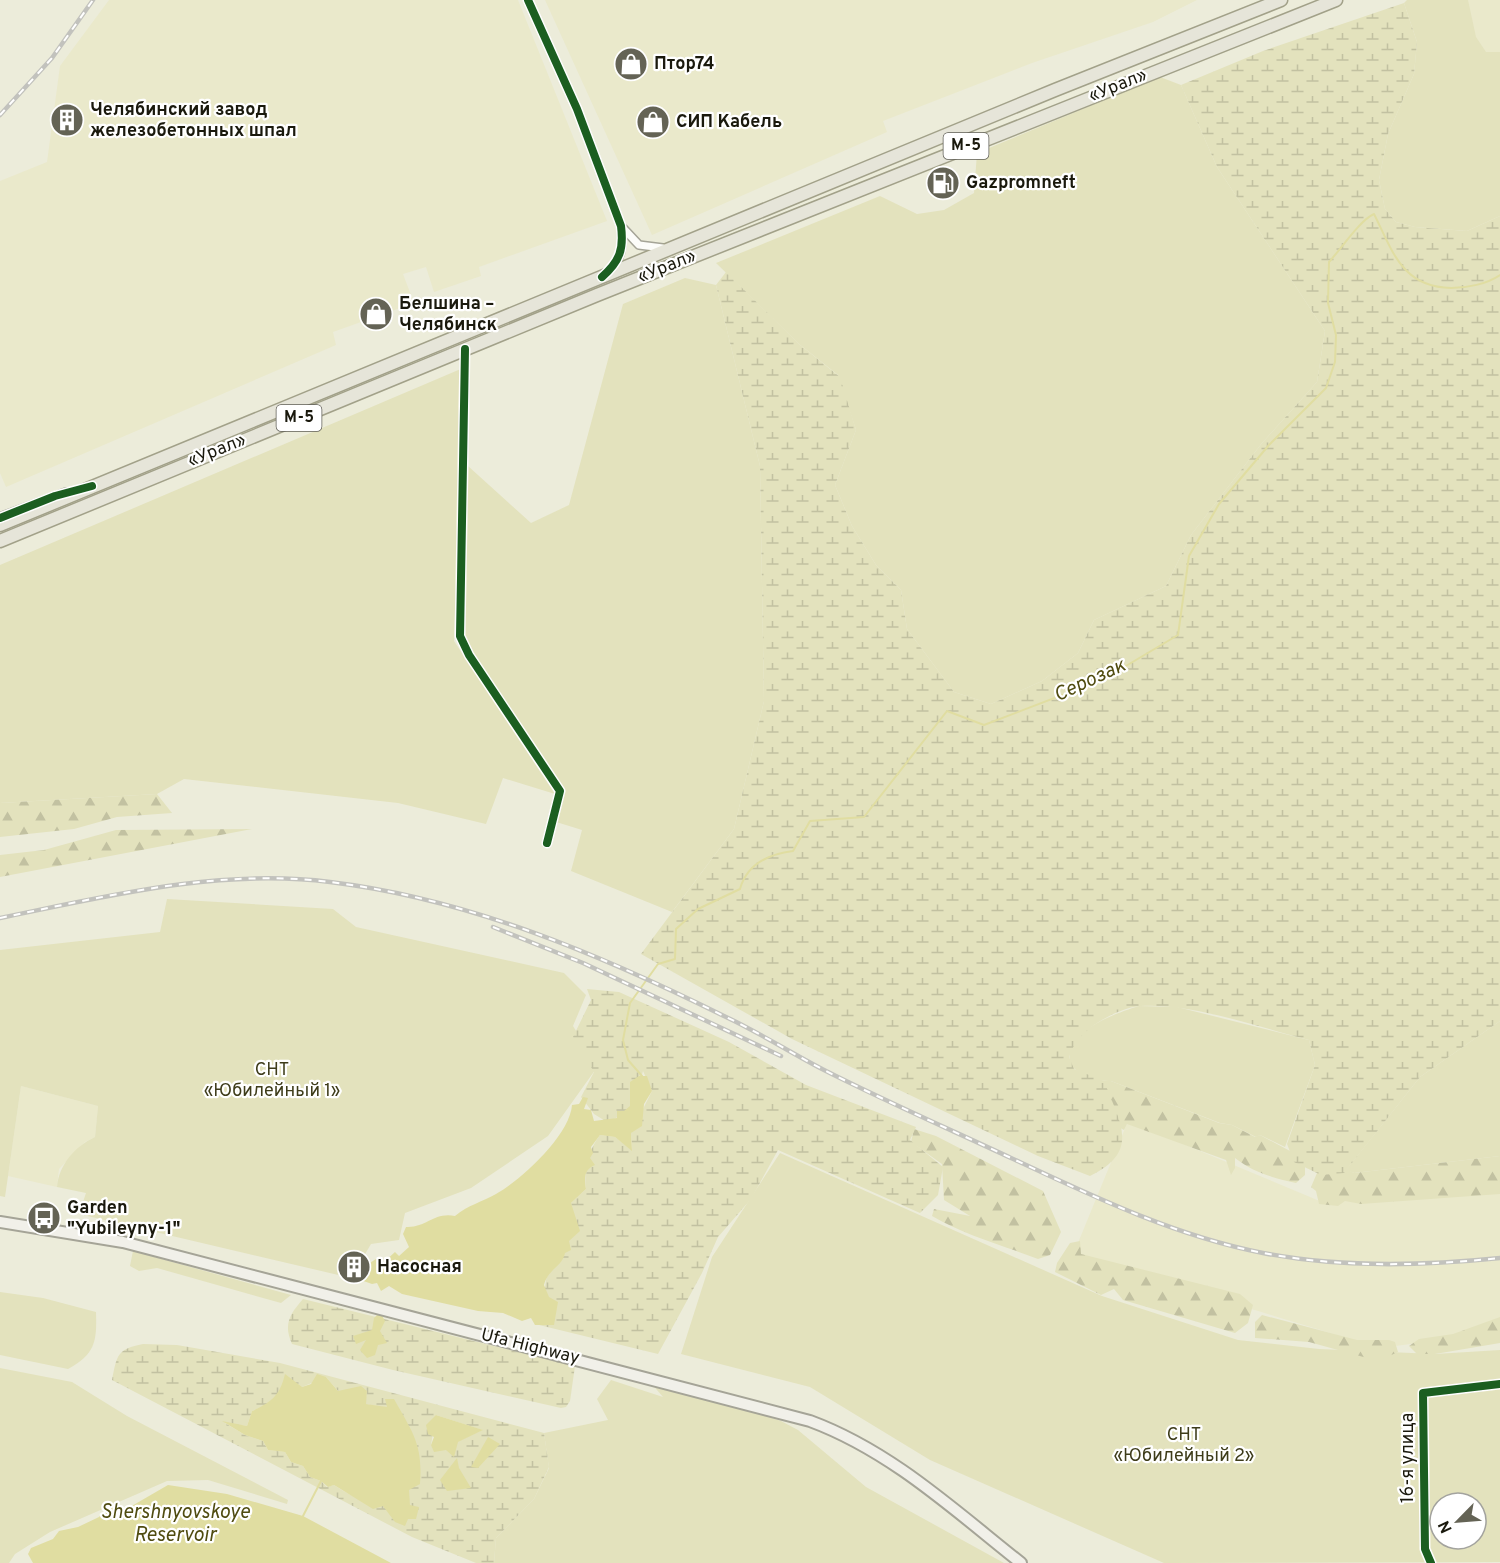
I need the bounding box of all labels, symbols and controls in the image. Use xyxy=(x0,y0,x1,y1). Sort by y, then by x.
shop icon: Птор74 xyxy=(613,46,649,82)
place label: Птор74 xyxy=(654,53,715,76)
street label: «Урал» xyxy=(1085,64,1151,108)
place label: Челябинский завод железобетонных шпал xyxy=(90,99,297,143)
building icon: Челябинский завод железобетонных шпал xyxy=(49,102,85,138)
shop icon: СИП Кабель xyxy=(635,104,671,140)
place label: СИП Кабель xyxy=(676,111,782,134)
road number: М-5 xyxy=(944,133,988,159)
fuel station icon: Gazpromneft xyxy=(925,165,961,201)
place label: Gazpromneft xyxy=(966,172,1076,195)
street label: «Урал» xyxy=(634,245,700,289)
place label: Белшина – Челябинск xyxy=(399,293,498,337)
shop icon: Белшина – Челябинск xyxy=(358,296,394,332)
road number: М-5 xyxy=(276,405,322,431)
street label: «Урал» xyxy=(184,429,250,473)
water label: Серозак xyxy=(1050,653,1131,709)
park label: СНТ «Юбилейный 1» xyxy=(204,1059,340,1103)
place label: Garden "Yubileyny-1" xyxy=(67,1197,180,1241)
bus stop icon: Garden "Yubileyny-1" xyxy=(26,1200,62,1236)
building icon: Насосная xyxy=(336,1249,372,1285)
place label: Насосная xyxy=(377,1256,462,1279)
street label: Ufa Highway xyxy=(478,1324,582,1370)
street label: 16-я улица xyxy=(1397,1413,1420,1503)
park label: СНТ «Юбилейный 2» xyxy=(1114,1424,1254,1468)
north arrow xyxy=(1428,1491,1488,1551)
water label: Shershnyovskoye Reservoir xyxy=(100,1500,250,1549)
text: N xyxy=(1435,1517,1458,1536)

